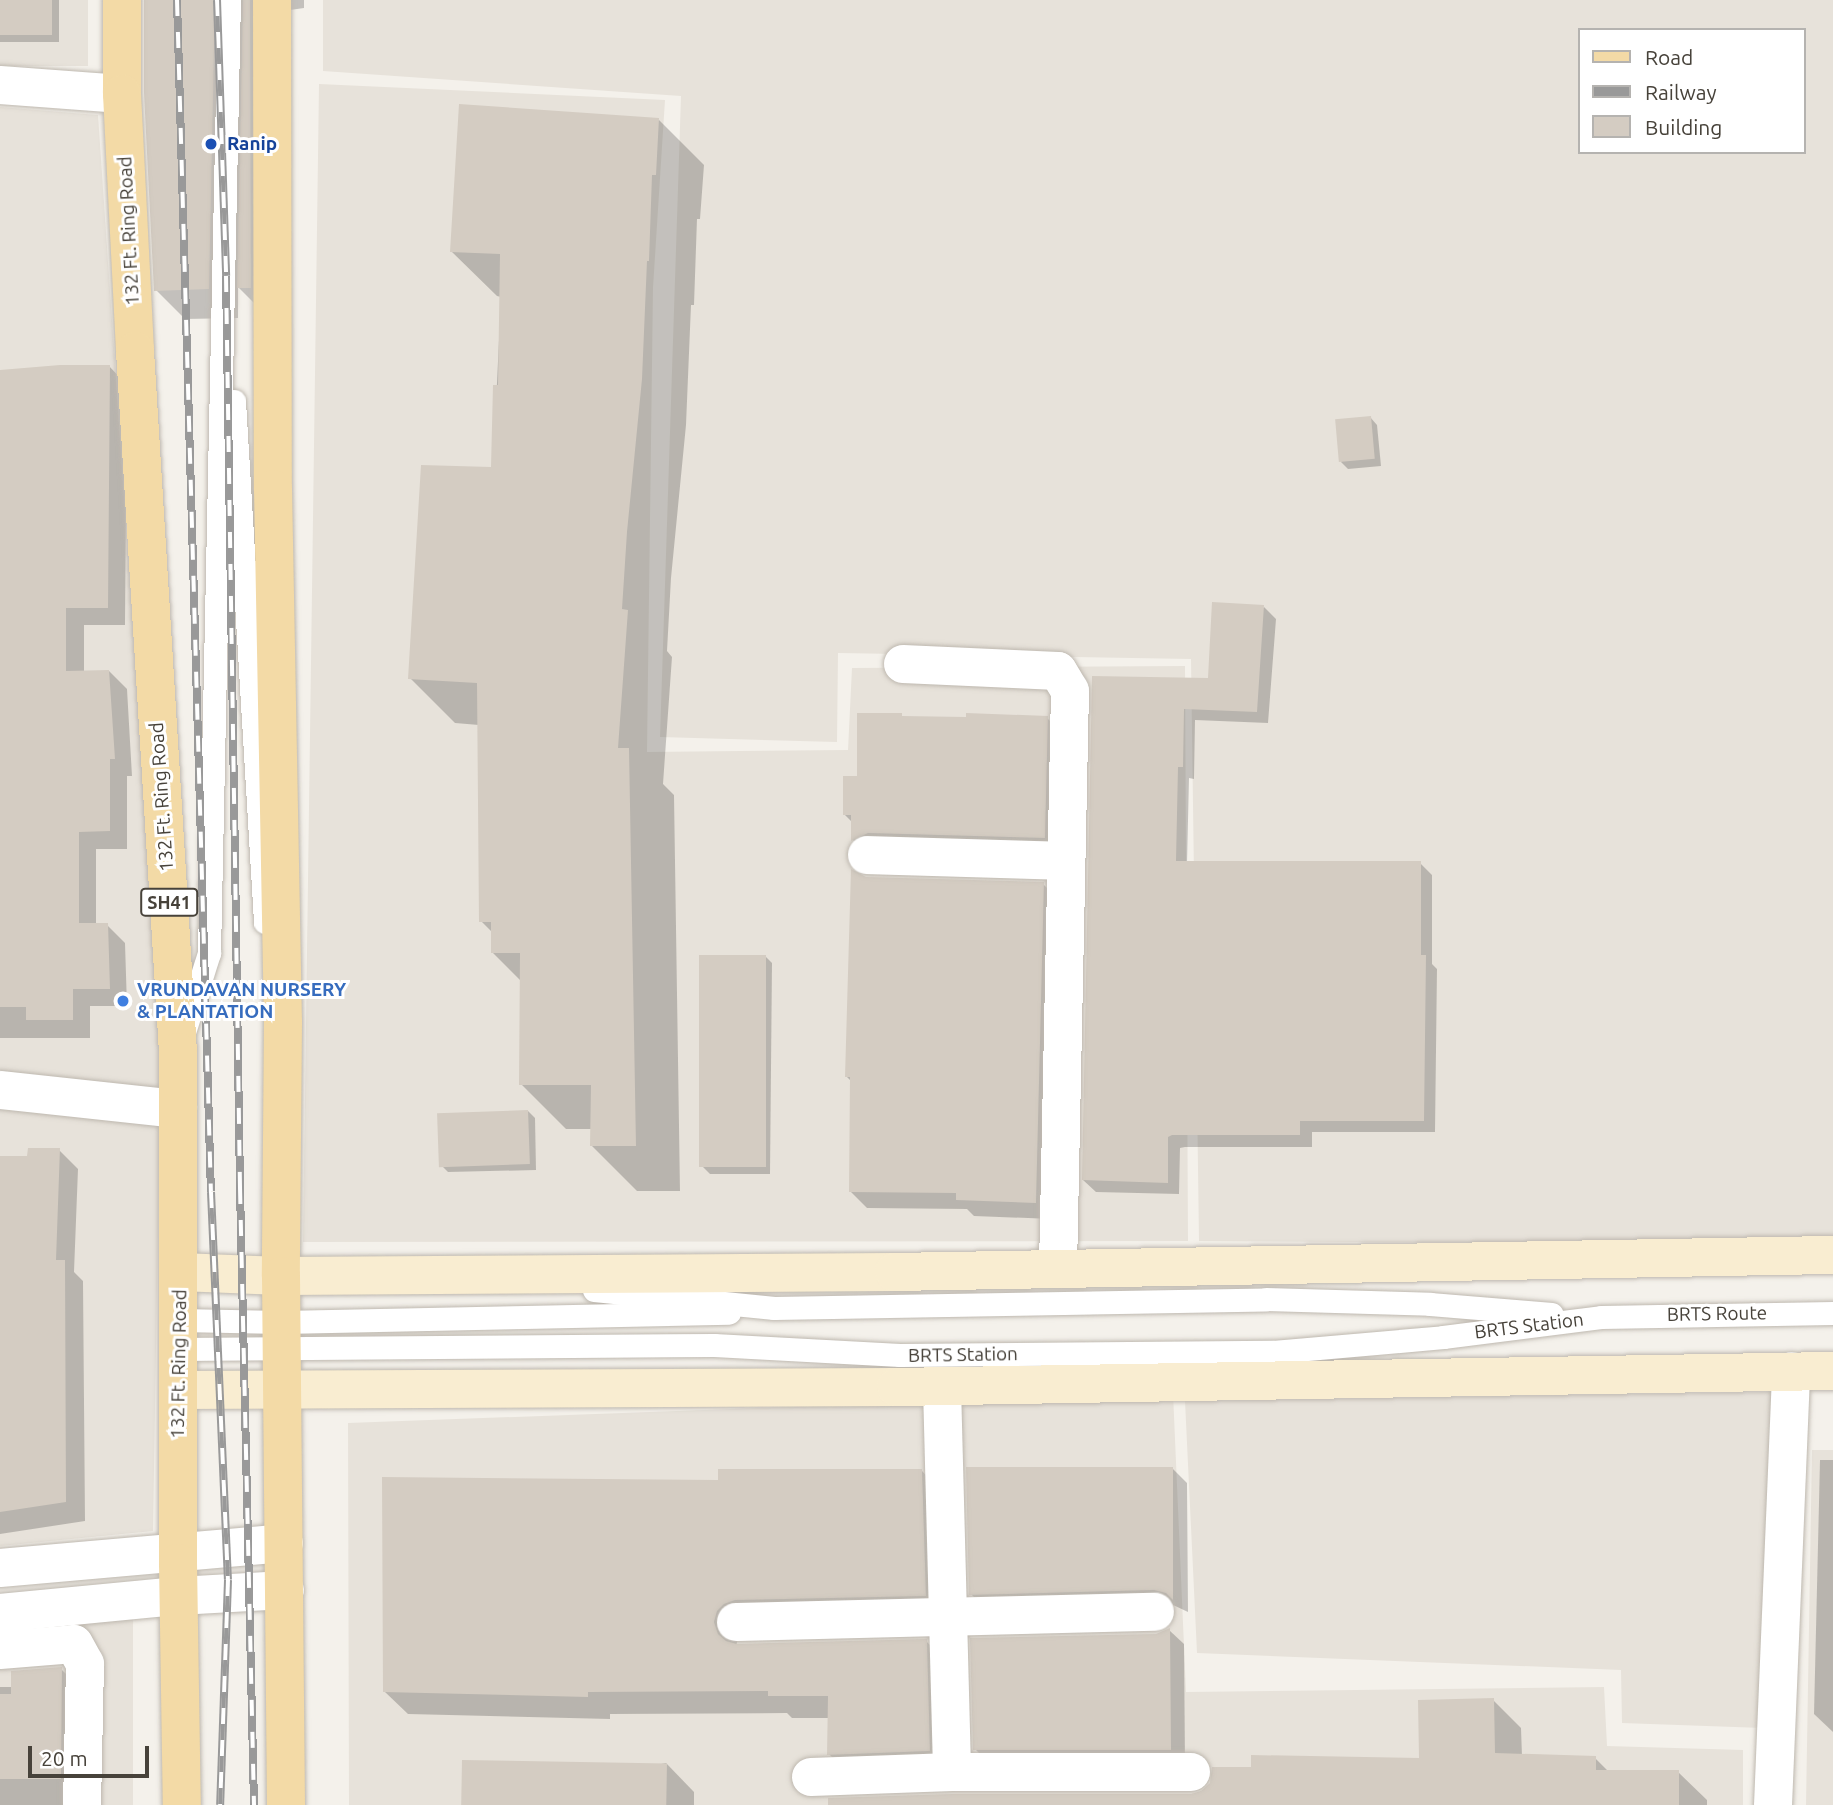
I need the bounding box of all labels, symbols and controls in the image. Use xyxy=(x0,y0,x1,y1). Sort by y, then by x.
legend xyxy=(1577,28,1805,154)
text: Road xyxy=(1645,45,1693,69)
text: Railway xyxy=(1645,80,1717,104)
text: Building xyxy=(1645,115,1722,139)
place label: Ranip xyxy=(227,133,277,155)
marker: Ranip xyxy=(201,134,221,154)
street label: 132 Ft. Ring Road xyxy=(114,156,144,306)
street label: 132 Ft. Ring Road xyxy=(145,722,179,872)
road number: SH41 xyxy=(139,888,199,917)
place label: VRUNDAVAN NURSERY & PLANTATION xyxy=(137,979,346,1023)
marker: VRUNDAVAN NURSERY & PLANTATION xyxy=(115,993,131,1009)
street label: 132 Ft. Ring Road xyxy=(166,1289,192,1439)
street label: BRTS Route xyxy=(1667,1302,1767,1326)
street label: BRTS Station xyxy=(1473,1308,1585,1344)
street label: BRTS Station xyxy=(908,1343,1018,1367)
scale bar xyxy=(32,1731,152,1775)
text: 20 m xyxy=(41,1746,88,1770)

